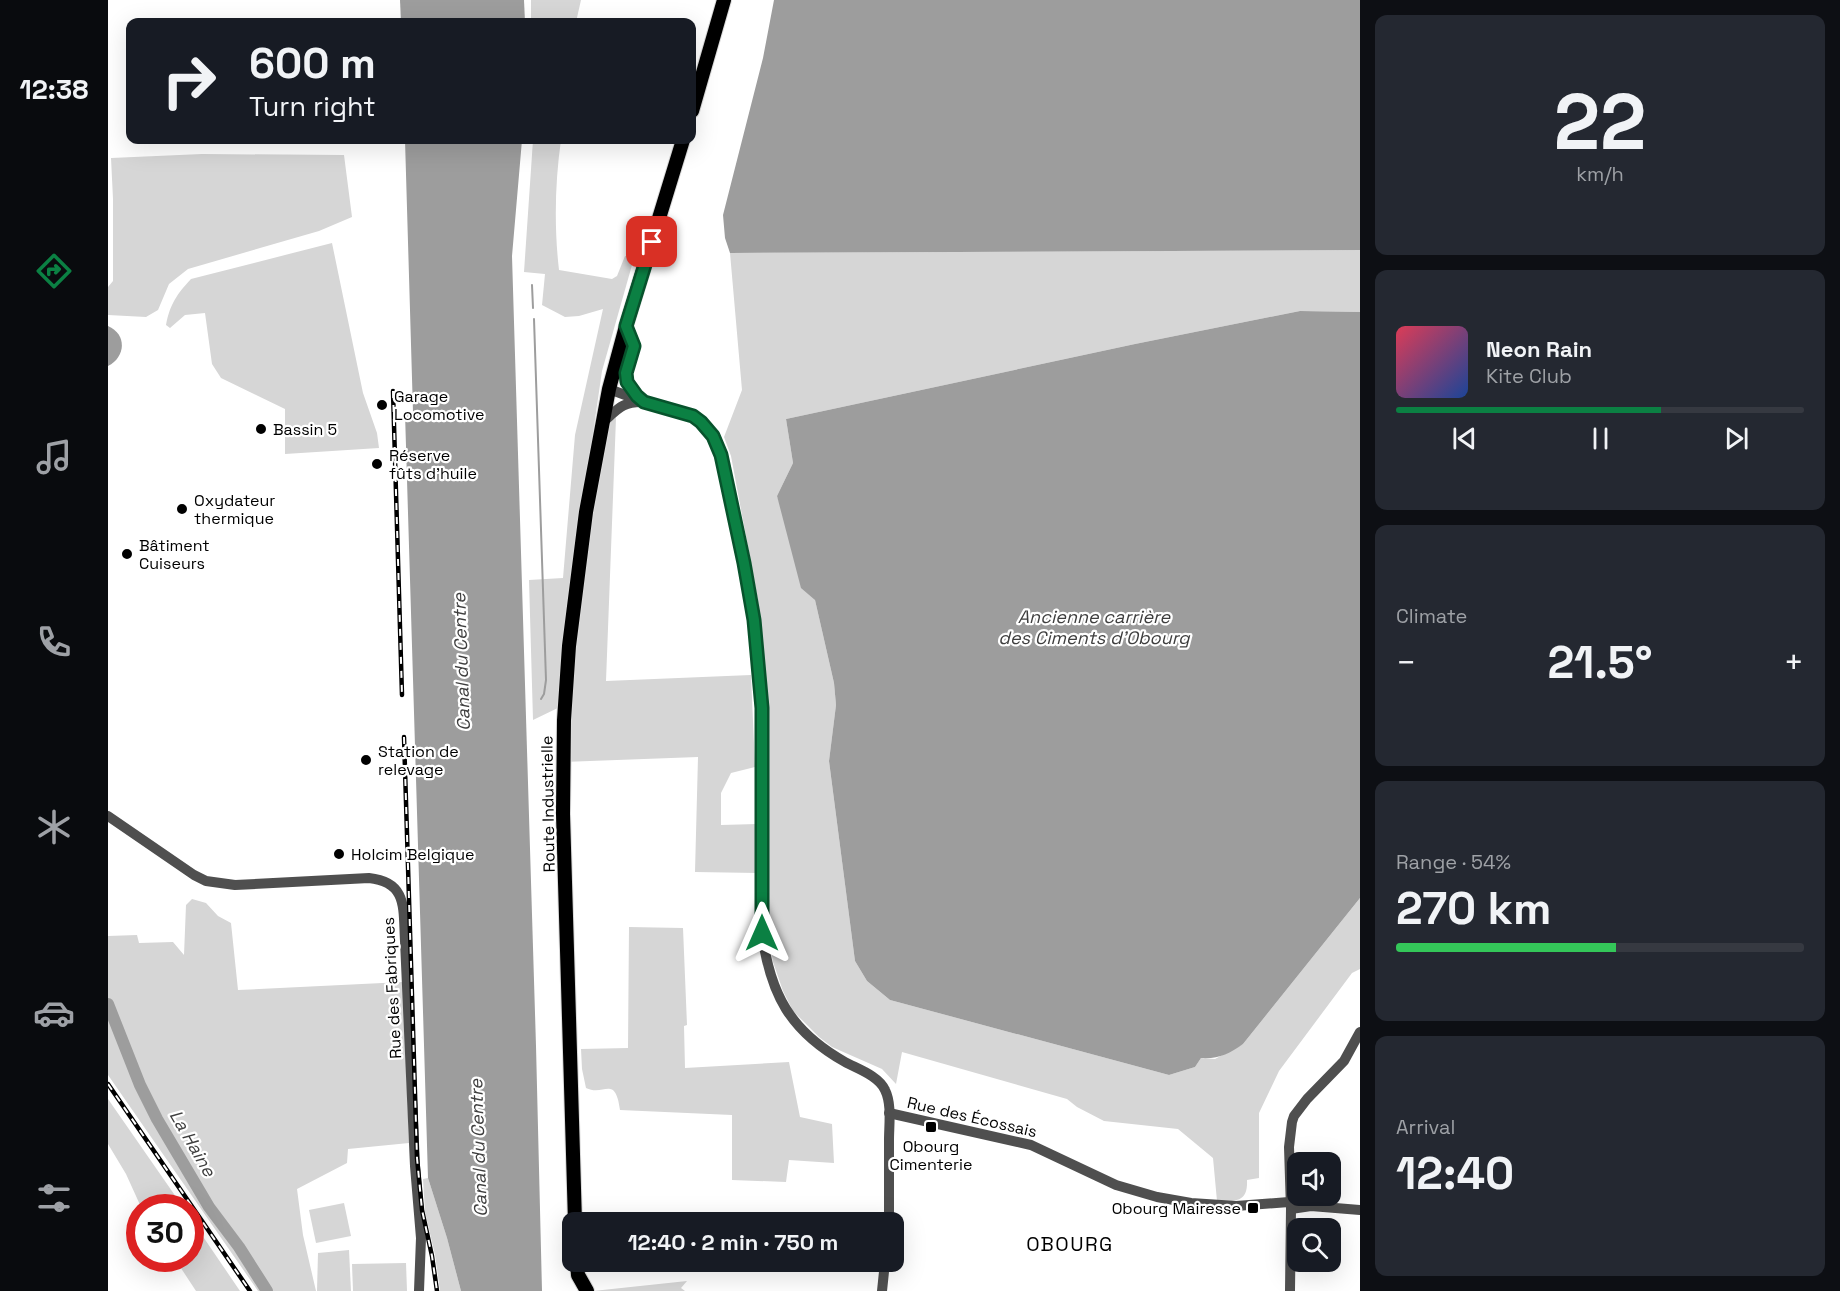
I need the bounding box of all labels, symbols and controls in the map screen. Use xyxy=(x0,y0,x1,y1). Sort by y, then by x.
text: 600 m xyxy=(249,37,376,90)
icon: right xyxy=(150,42,228,120)
text: 12:38 xyxy=(20,72,88,107)
text: 22 xyxy=(1554,72,1646,172)
text: Turn right xyxy=(249,89,376,124)
text: km/h xyxy=(1576,161,1624,187)
pin xyxy=(626,216,677,267)
icon: arrive xyxy=(635,225,668,258)
icon: directions xyxy=(33,250,75,292)
text: Neon Rain xyxy=(1486,335,1592,363)
text: Kite Club xyxy=(1486,363,1572,389)
place label: Garage Locomotive xyxy=(394,386,484,425)
marker: Garage Locomotive xyxy=(375,398,389,412)
place label: Bassin 5 xyxy=(273,419,337,440)
marker: Bassin 5 xyxy=(254,422,268,436)
icon: previous xyxy=(1448,422,1481,455)
icon: pause xyxy=(1584,422,1617,455)
icon: next xyxy=(1720,422,1753,455)
icon: music xyxy=(33,436,75,478)
place label: Réserve fûts d'huile xyxy=(389,445,477,484)
marker: Réserve fûts d'huile xyxy=(370,457,384,471)
place label: Oxydateur thermique xyxy=(194,490,275,529)
marker: Oxydateur thermique xyxy=(175,502,189,516)
place label: Bâtiment Cuiseurs xyxy=(139,535,210,574)
marker: Bâtiment Cuiseurs xyxy=(120,547,134,561)
water label: Canal du Centre xyxy=(447,591,475,731)
text: Climate xyxy=(1396,603,1467,629)
water label: Ancienne carrière des Ciments d'Obourg xyxy=(998,605,1191,649)
icon: phone xyxy=(33,621,75,663)
text: 21.5° xyxy=(1547,634,1653,691)
text: − xyxy=(1396,642,1416,684)
text: + xyxy=(1784,642,1804,684)
street label: Route Industrielle xyxy=(536,736,560,872)
place label: Station de relevage xyxy=(378,741,459,780)
marker: Station de relevage xyxy=(359,753,373,767)
icon: climate xyxy=(33,806,75,848)
place label: Holcim Belgique xyxy=(351,844,474,865)
marker: Holcim Belgique xyxy=(332,847,346,861)
text: Range · 54% xyxy=(1396,849,1511,875)
text: 270 km xyxy=(1396,880,1551,937)
position arrow xyxy=(730,901,794,965)
street label: Rue des Fabriques xyxy=(378,917,406,1059)
icon: car xyxy=(33,992,75,1034)
water label: Canal du Centre xyxy=(464,1077,492,1217)
street label: Rue des Écossais xyxy=(905,1092,1039,1142)
water label: La Haine xyxy=(165,1106,222,1182)
text: Arrival xyxy=(1396,1114,1455,1140)
marker: Obourg Cimenterie xyxy=(924,1120,938,1134)
place label: Obourg Cimenterie xyxy=(890,1136,972,1175)
text: 12:40 xyxy=(1396,1145,1514,1202)
map controls xyxy=(1287,1152,1341,1272)
button: sound xyxy=(1287,1152,1341,1206)
icon: filters xyxy=(33,1177,75,1219)
speed limit sign: 30 xyxy=(126,1194,204,1272)
place label: Obourg Mairesse xyxy=(1112,1198,1241,1219)
marker: Obourg Mairesse xyxy=(1246,1201,1260,1215)
button: search xyxy=(1287,1218,1341,1272)
text: 12:40 · 2 min · 750 m xyxy=(628,1228,838,1256)
district label: OBOURG xyxy=(1026,1231,1114,1257)

